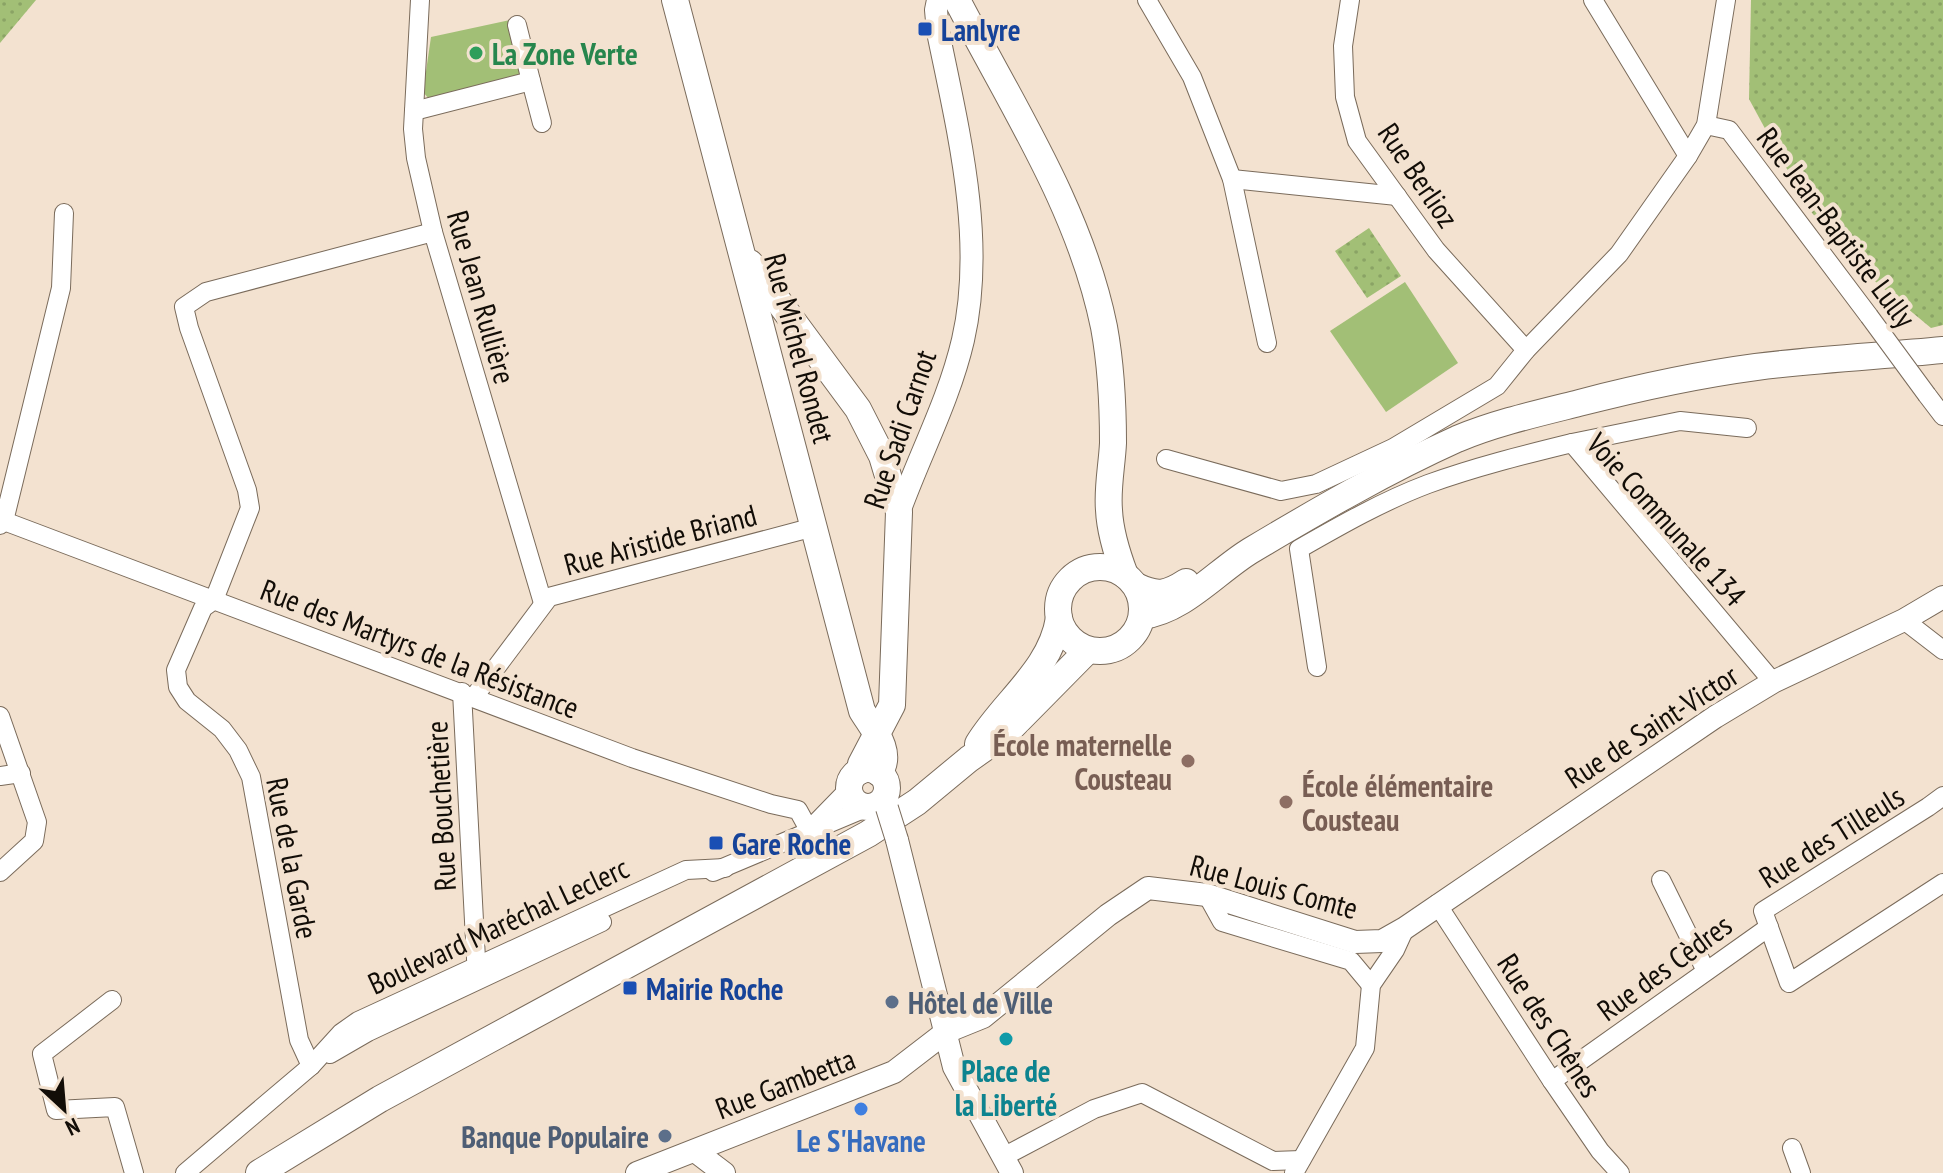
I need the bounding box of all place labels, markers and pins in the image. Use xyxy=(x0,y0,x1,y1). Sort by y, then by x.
place label: Lanlyre xyxy=(941,10,1021,49)
marker: Lanlyre xyxy=(916,20,934,38)
place label: La Zone Verte xyxy=(492,34,638,73)
marker: La Zone Verte xyxy=(467,44,485,62)
place label: École maternelle Cousteau xyxy=(993,725,1172,798)
marker: École maternelle Cousteau xyxy=(1179,752,1197,770)
place label: École élémentaire Cousteau xyxy=(1302,766,1493,839)
marker: École élémentaire Cousteau xyxy=(1277,793,1295,811)
place label: Gare Roche xyxy=(732,824,851,863)
marker: Gare Roche xyxy=(707,834,725,852)
place label: Mairie Roche xyxy=(646,969,784,1008)
marker: Mairie Roche xyxy=(621,979,639,997)
place label: Hôtel de Ville xyxy=(908,983,1053,1022)
marker: Hôtel de Ville xyxy=(883,993,901,1011)
marker: Place de la Liberté xyxy=(997,1030,1015,1048)
place label: Place de la Liberté xyxy=(955,1051,1057,1124)
marker: Le S'Havane xyxy=(852,1100,870,1118)
place label: Banque Populaire xyxy=(461,1117,649,1156)
place label: Le S'Havane xyxy=(796,1121,926,1160)
marker: Banque Populaire xyxy=(656,1127,674,1145)

